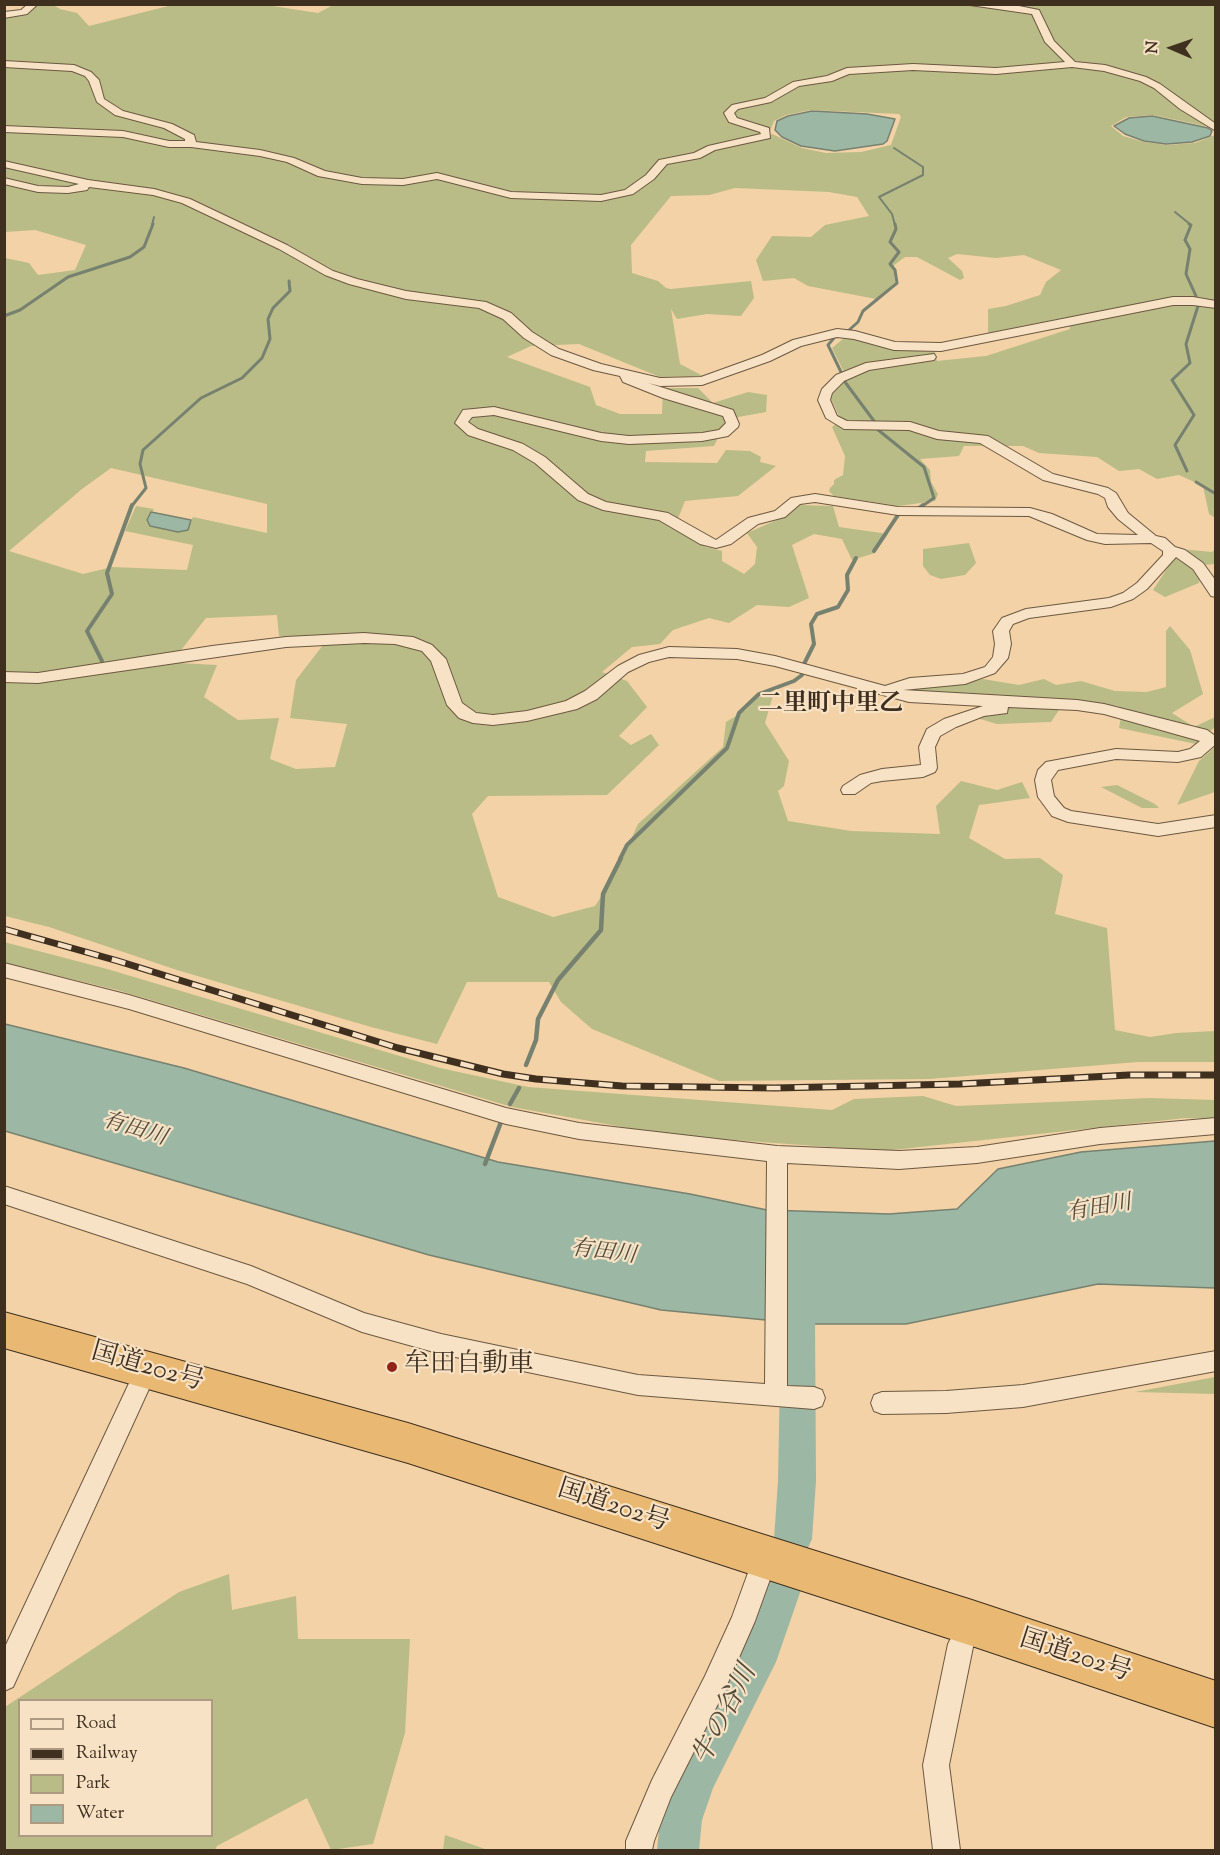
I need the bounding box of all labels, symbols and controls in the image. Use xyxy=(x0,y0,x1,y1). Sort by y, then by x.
north arrow xyxy=(1142,18,1202,78)
text: N xyxy=(1142,41,1165,54)
district label: 二里町中里乙 xyxy=(759,692,903,720)
water label: 有田川 xyxy=(99,1109,169,1153)
water label: 有田川 xyxy=(1064,1191,1134,1229)
water label: 有田川 xyxy=(569,1237,637,1271)
street label: 国道202号 xyxy=(87,1338,207,1400)
place label: 牟田自動車 xyxy=(404,1351,534,1383)
marker: 牟田自動車 xyxy=(385,1360,399,1374)
street label: 国道202号 xyxy=(553,1475,673,1541)
street label: 国道202号 xyxy=(1015,1625,1135,1691)
water label: 牛の谷川 xyxy=(688,1661,766,1771)
legend xyxy=(18,1699,213,1837)
text: Road xyxy=(76,1711,116,1737)
text: Railway xyxy=(76,1741,138,1767)
text: Park xyxy=(76,1771,110,1797)
text: Water xyxy=(76,1801,124,1827)

